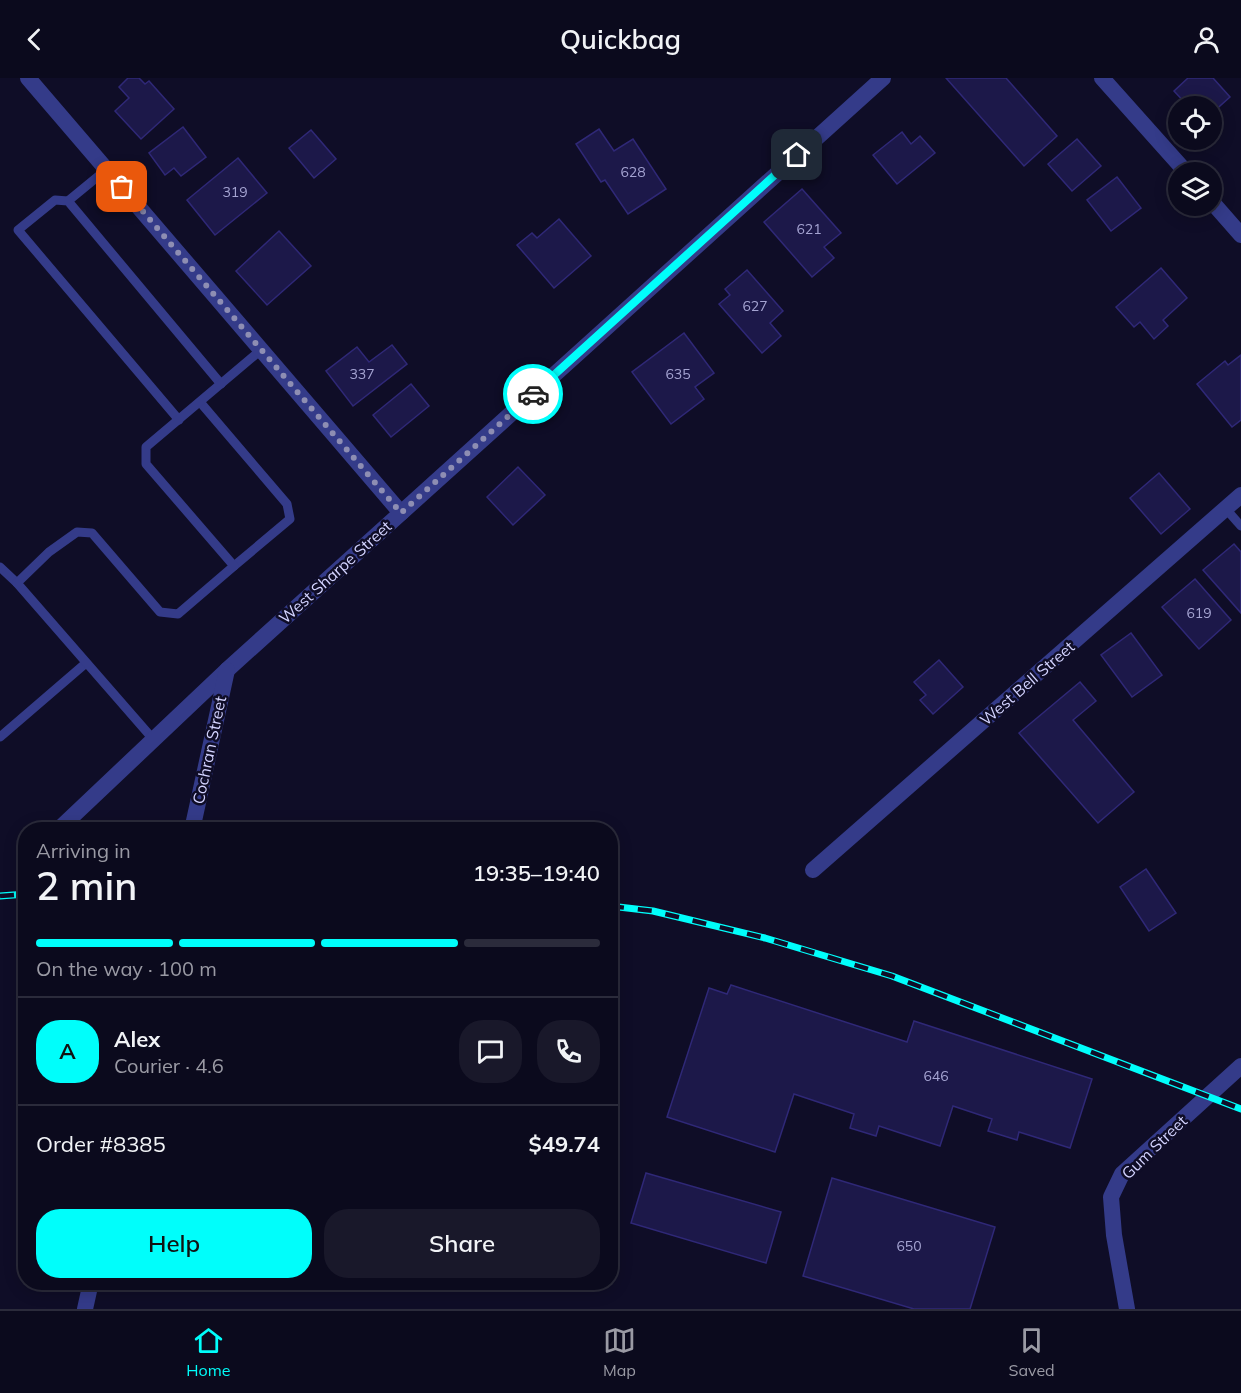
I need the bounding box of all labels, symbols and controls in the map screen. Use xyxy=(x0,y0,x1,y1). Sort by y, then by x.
text: Quickbag xyxy=(560,22,681,56)
icon: back xyxy=(18,23,51,56)
icon: person xyxy=(1190,23,1223,56)
map controls xyxy=(1168,96,1222,216)
button: locate xyxy=(1168,96,1222,150)
pin xyxy=(771,129,822,180)
icon: home xyxy=(780,138,813,171)
pin xyxy=(96,161,147,212)
button: layers xyxy=(1168,162,1222,216)
house number: 628 xyxy=(620,163,646,181)
icon: bag xyxy=(105,170,138,203)
house number: 319 xyxy=(222,183,248,201)
house number: 621 xyxy=(796,220,822,238)
house number: 627 xyxy=(742,297,768,315)
courier xyxy=(503,364,563,424)
house number: 337 xyxy=(349,365,375,383)
house number: 635 xyxy=(665,365,691,383)
icon: car xyxy=(517,378,550,411)
street label: West Sharpe Street xyxy=(275,516,396,628)
house number: 619 xyxy=(1186,604,1212,622)
street label: West Bell Street xyxy=(976,636,1079,730)
street label: Cochran Street xyxy=(188,694,230,806)
text: Arriving in xyxy=(36,838,131,863)
text: 19:35–19:40 xyxy=(473,859,600,887)
text: 2 min xyxy=(36,861,137,910)
text: On the way · 100 m xyxy=(36,956,217,981)
button: chat xyxy=(459,1020,522,1083)
button: phone xyxy=(537,1020,600,1083)
text: Alex xyxy=(114,1025,160,1053)
text: A xyxy=(59,1037,76,1065)
text: Courier · 4.6 xyxy=(114,1053,224,1078)
house number: 646 xyxy=(923,1067,949,1085)
street label: Gum Street xyxy=(1117,1111,1191,1183)
text: Order #8385 xyxy=(36,1130,166,1158)
text: $49.74 xyxy=(529,1130,600,1158)
button: Help xyxy=(36,1209,312,1278)
button: Share xyxy=(324,1209,600,1278)
house number: 650 xyxy=(896,1237,922,1255)
tab: Home xyxy=(186,1324,230,1380)
tab: Map xyxy=(603,1324,636,1380)
tab: Saved xyxy=(1009,1324,1055,1380)

